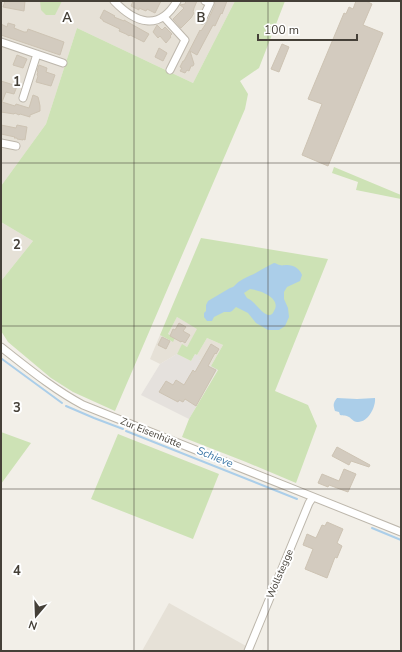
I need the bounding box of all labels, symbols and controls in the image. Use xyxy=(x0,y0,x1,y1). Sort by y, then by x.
text: A xyxy=(62,9,72,27)
text: B xyxy=(197,9,206,27)
scale bar xyxy=(258,16,357,42)
text: 100 m xyxy=(264,22,299,38)
text: 1 xyxy=(13,73,21,91)
text: 2 xyxy=(13,236,21,254)
text: 3 xyxy=(13,399,21,417)
street label: Zur Eisenhütte xyxy=(118,414,184,452)
water label: Schieve xyxy=(195,443,235,471)
street label: Wollstegge xyxy=(263,547,297,601)
text: 4 xyxy=(13,562,21,580)
north arrow xyxy=(16,596,56,636)
text: N xyxy=(27,617,39,633)

